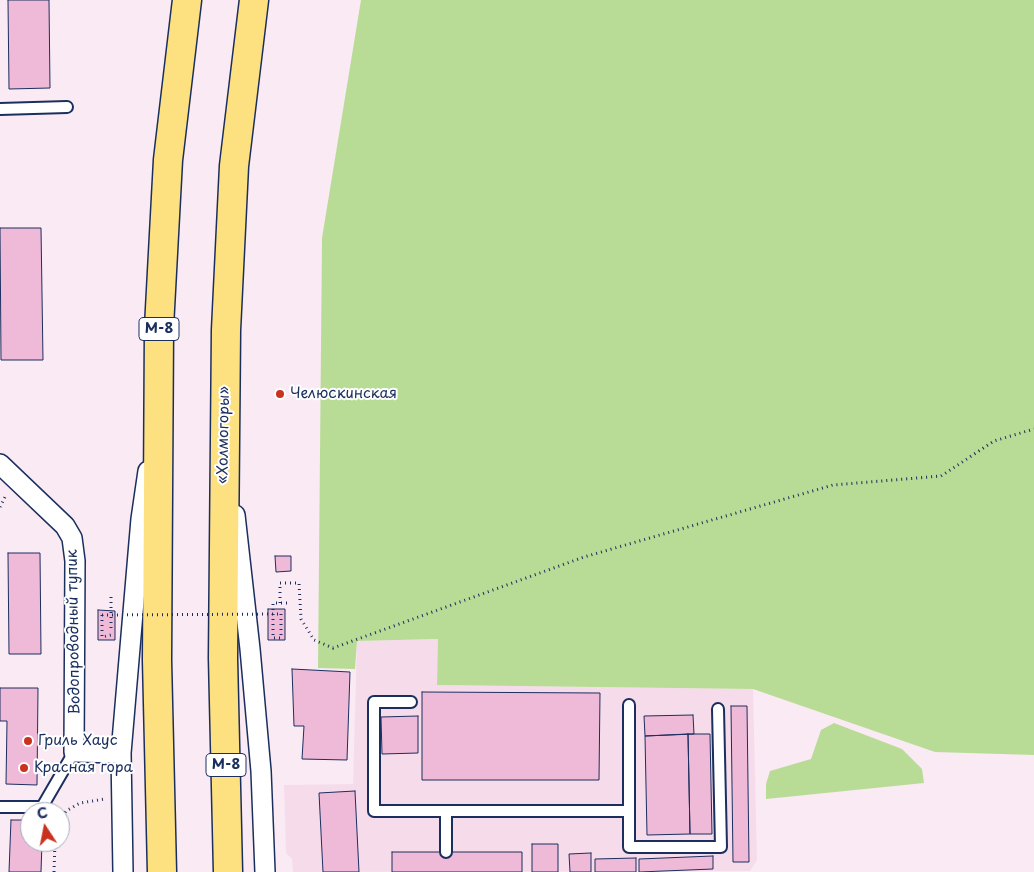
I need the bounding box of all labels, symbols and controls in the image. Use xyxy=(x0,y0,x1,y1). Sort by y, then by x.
road number: М-8 xyxy=(139,318,179,340)
place label: Челюскинская xyxy=(290,385,397,403)
street label: «Холмогоры» xyxy=(214,386,234,484)
marker: Челюскинская xyxy=(274,388,286,400)
street label: Водопроводный тупик xyxy=(64,549,84,715)
place label: Гриль Хаус xyxy=(38,732,117,750)
marker: Гриль Хаус xyxy=(22,735,34,747)
road number: М-8 xyxy=(206,754,246,776)
place label: Красная гора xyxy=(34,759,133,777)
marker: Красная гора xyxy=(18,762,30,774)
text: С xyxy=(35,801,49,824)
north arrow xyxy=(20,802,70,852)

